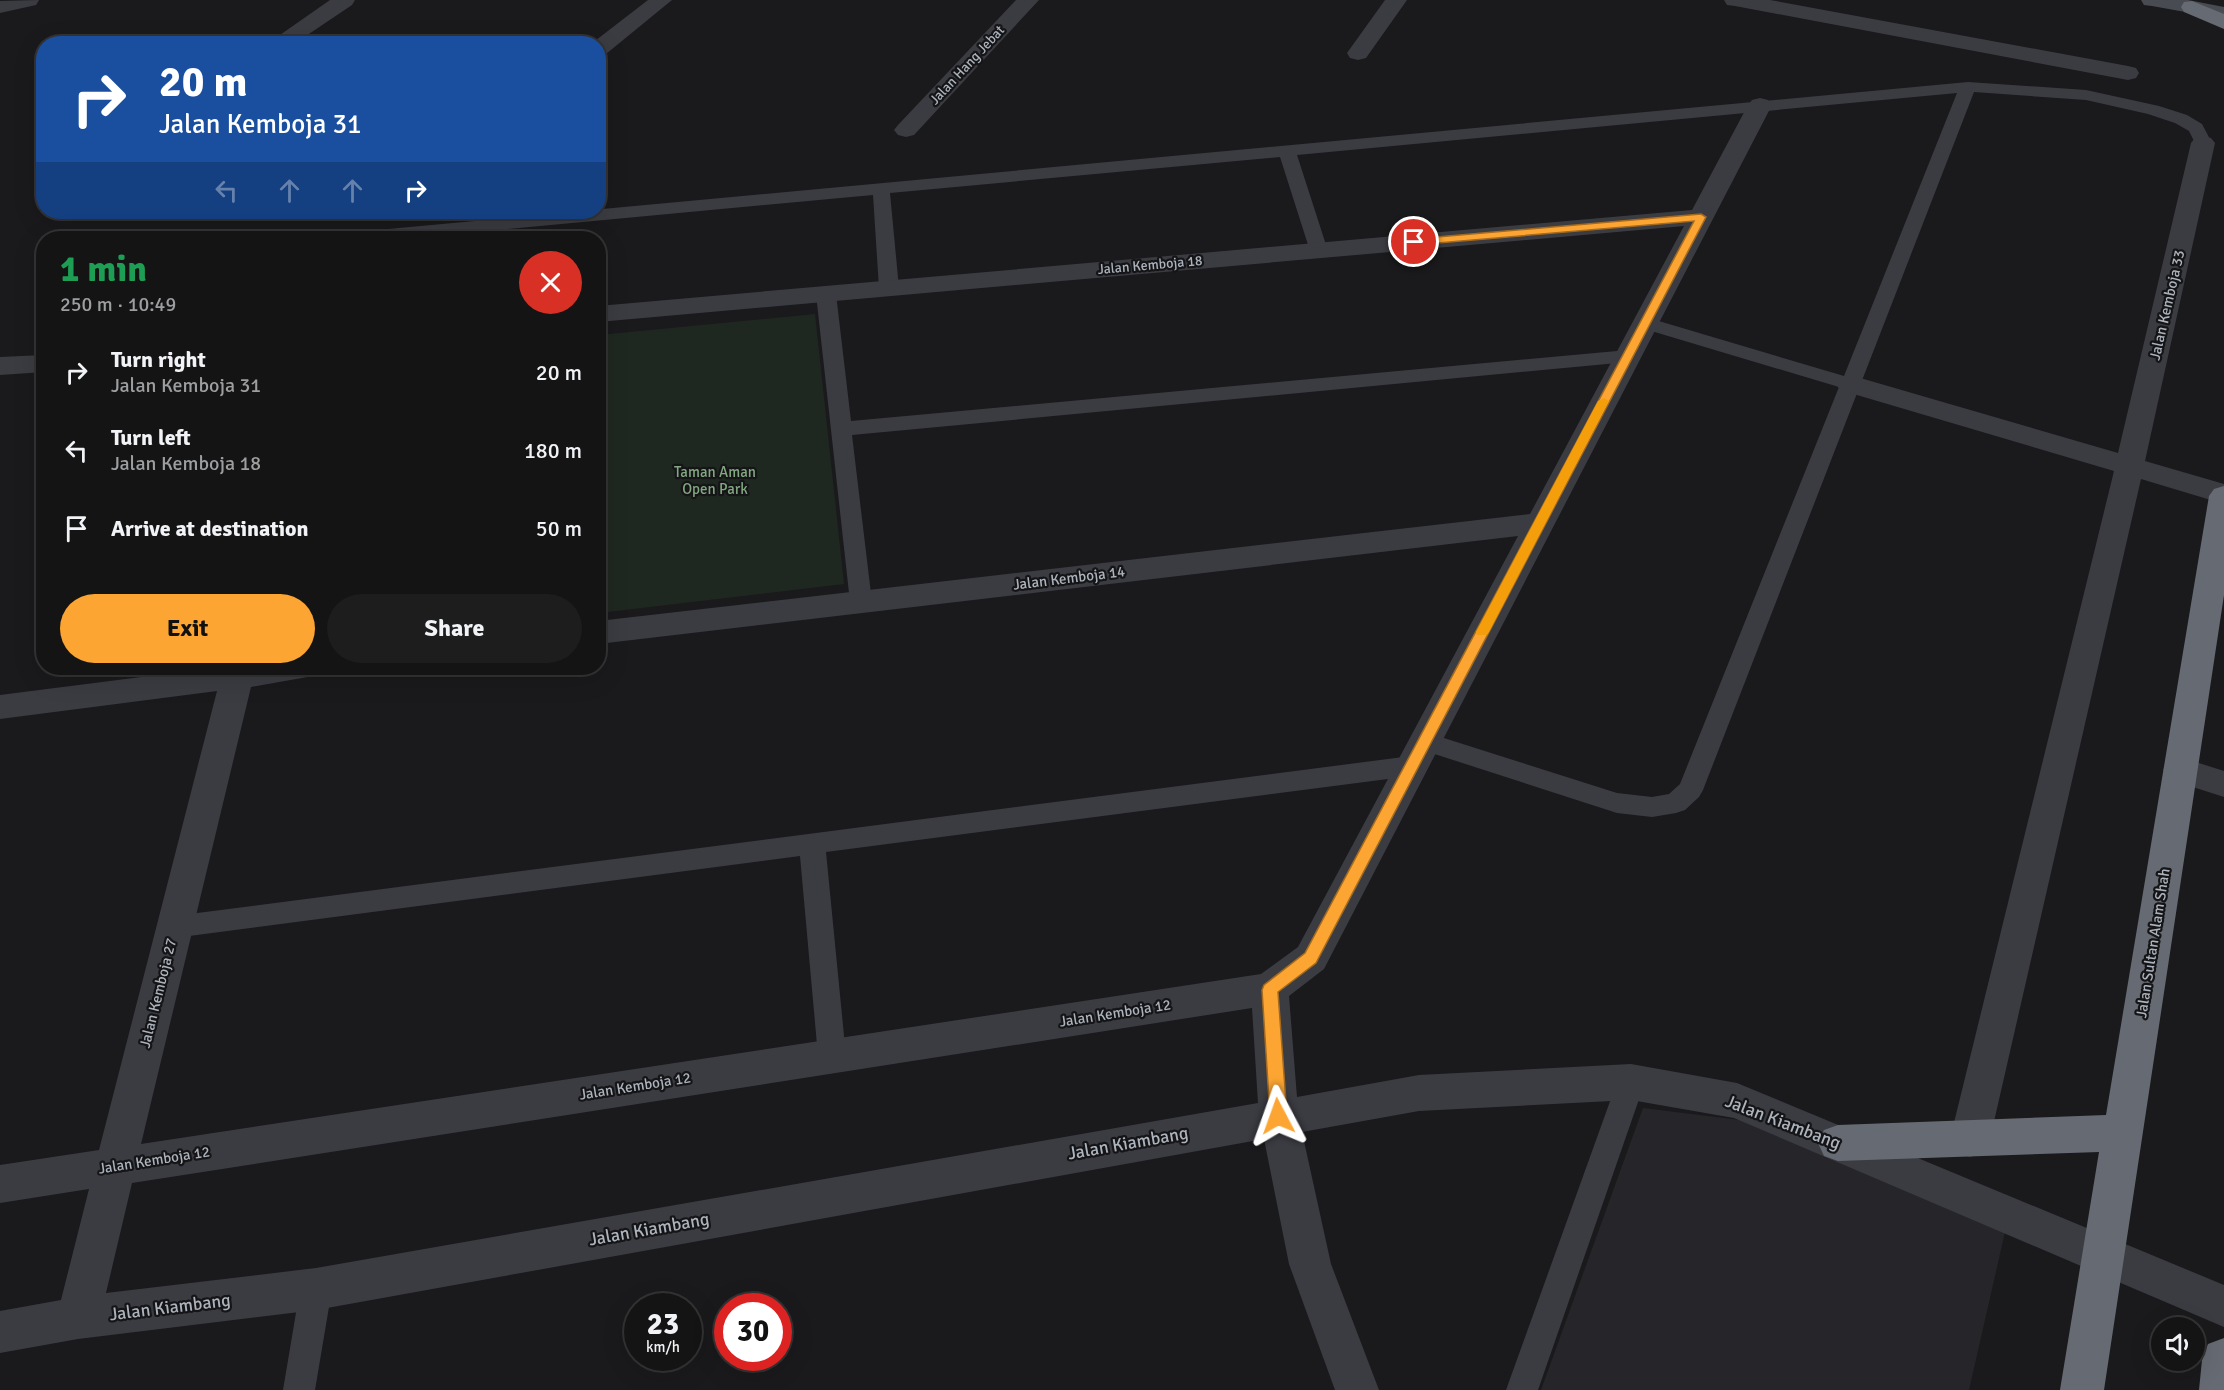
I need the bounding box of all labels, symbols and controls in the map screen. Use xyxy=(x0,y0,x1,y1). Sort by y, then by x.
street label: Jalan Hang Jebat xyxy=(926,22,1008,108)
text: 20 m xyxy=(159,57,248,108)
icon: right xyxy=(60,60,138,138)
text: Jalan Kemboja 31 xyxy=(159,108,362,141)
icon: left xyxy=(210,174,243,207)
icon: ahead xyxy=(273,174,306,207)
icon: ahead xyxy=(336,174,369,207)
icon: right xyxy=(399,174,432,207)
pin xyxy=(1388,216,1439,267)
icon: arrive xyxy=(1397,225,1430,258)
text: 1 min xyxy=(60,247,147,292)
street label: Jalan Kemboja 33 xyxy=(2146,248,2188,362)
button: close xyxy=(519,251,582,314)
street label: Jalan Kemboja 18 xyxy=(1097,252,1203,278)
text: 250 m · 10:49 xyxy=(60,292,176,317)
text: Turn right xyxy=(111,346,206,373)
icon: right xyxy=(60,356,93,389)
text: 20 m xyxy=(536,359,582,386)
text: Jalan Kemboja 31 xyxy=(111,373,261,398)
text: Turn left xyxy=(111,424,191,451)
icon: left xyxy=(60,434,93,467)
text: 180 m xyxy=(524,437,582,464)
text: Jalan Kemboja 18 xyxy=(111,451,261,476)
park label: Taman Aman Open Park xyxy=(674,463,756,498)
icon: arrive xyxy=(60,512,93,545)
text: Arrive at destination xyxy=(111,515,308,542)
text: 50 m xyxy=(536,515,582,542)
street label: Jalan Kemboja 14 xyxy=(1012,562,1126,594)
button: Exit xyxy=(60,594,315,663)
button: Share xyxy=(327,594,582,663)
street label: Jalan Sultan Alam Shah xyxy=(2132,867,2174,1019)
street label: Jalan Kemboja 27 xyxy=(136,936,180,1050)
street label: Jalan Kemboja 12 xyxy=(1058,995,1172,1031)
street label: Jalan Kemboja 12 xyxy=(578,1068,692,1104)
position arrow xyxy=(1246,1084,1310,1148)
street label: Jalan Kiambang xyxy=(1722,1090,1844,1154)
street label: Jalan Kiambang xyxy=(1066,1122,1190,1164)
street label: Jalan Kemboja 12 xyxy=(97,1142,211,1178)
street label: Jalan Kiambang xyxy=(587,1208,711,1250)
street label: Jalan Kiambang xyxy=(108,1289,232,1325)
speed limit sign: 30 xyxy=(714,1293,792,1371)
text: 23 xyxy=(647,1306,679,1343)
map controls xyxy=(2151,1317,2205,1371)
button: sound xyxy=(2151,1317,2205,1371)
text: km/h xyxy=(646,1338,680,1356)

